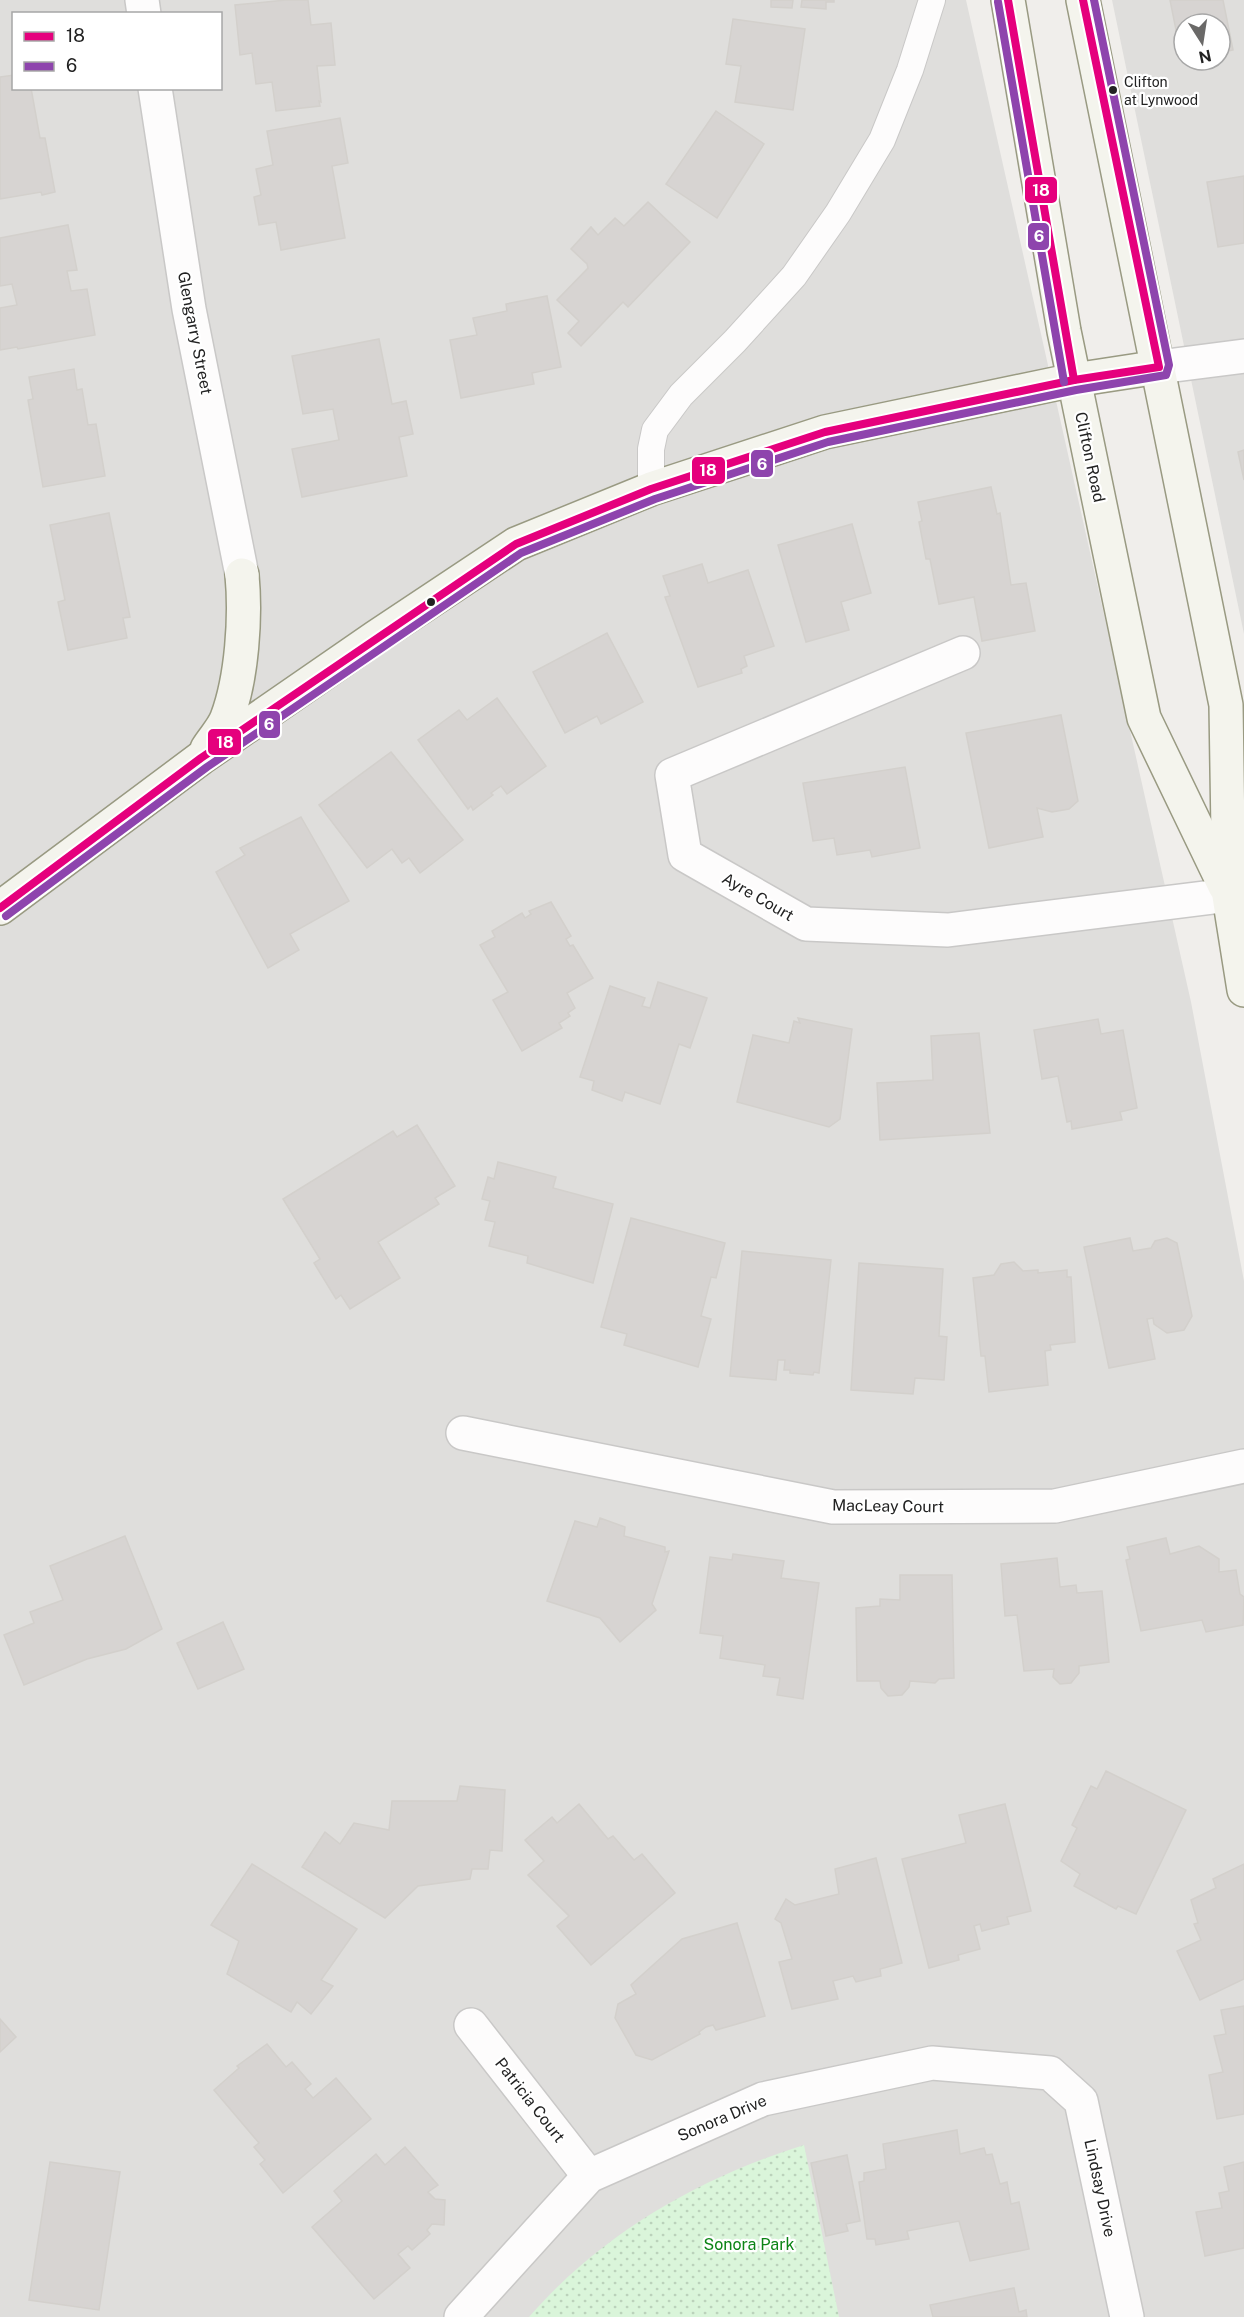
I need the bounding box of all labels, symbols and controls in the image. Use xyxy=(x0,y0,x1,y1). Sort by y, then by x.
legend xyxy=(12,12,222,90)
north arrow xyxy=(1172,12,1232,72)
text: 18 xyxy=(66,25,85,46)
text: N xyxy=(1197,46,1213,67)
text: 6 xyxy=(66,55,77,76)
place label: Clifton at Lynwood xyxy=(1124,74,1198,108)
marker: Clifton at Lynwood xyxy=(1107,84,1119,96)
line badge: 18 xyxy=(1024,176,1058,204)
text: 18 xyxy=(1032,181,1050,200)
line badge: 6 xyxy=(1027,222,1050,251)
text: 6 xyxy=(1034,227,1044,246)
street label: Glengarry Street xyxy=(174,270,216,396)
street label: Clifton Road xyxy=(1071,410,1109,504)
line badge: 6 xyxy=(750,449,774,478)
text: 6 xyxy=(757,455,767,474)
line badge: 18 xyxy=(691,456,726,485)
text: 18 xyxy=(699,461,717,480)
unlabelled marker xyxy=(425,596,437,608)
line badge: 6 xyxy=(258,710,281,739)
text: 6 xyxy=(264,715,274,734)
line badge: 18 xyxy=(207,728,242,756)
text: 18 xyxy=(216,733,234,752)
street label: Ayre Court xyxy=(719,869,797,925)
street label: MacLeay Court xyxy=(832,1496,944,1516)
street label: Patricia Court xyxy=(491,2054,569,2146)
street label: Sonora Drive xyxy=(675,2091,769,2145)
street label: Lindsay Drive xyxy=(1080,2137,1120,2239)
park label: Sonora Park xyxy=(704,2235,794,2254)

